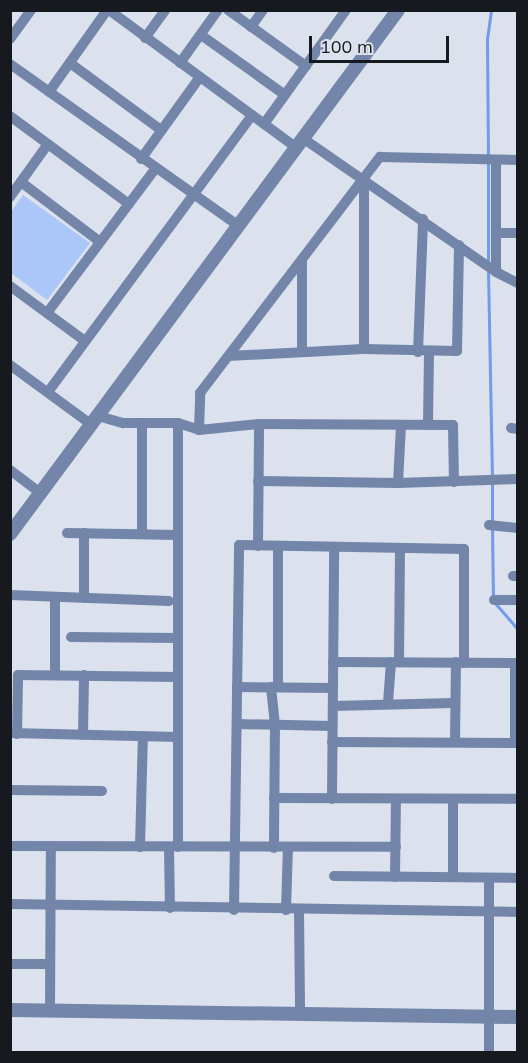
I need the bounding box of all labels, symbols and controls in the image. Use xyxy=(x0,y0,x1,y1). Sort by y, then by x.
scale bar xyxy=(312,24,452,62)
text: 100 m xyxy=(320,35,373,58)

